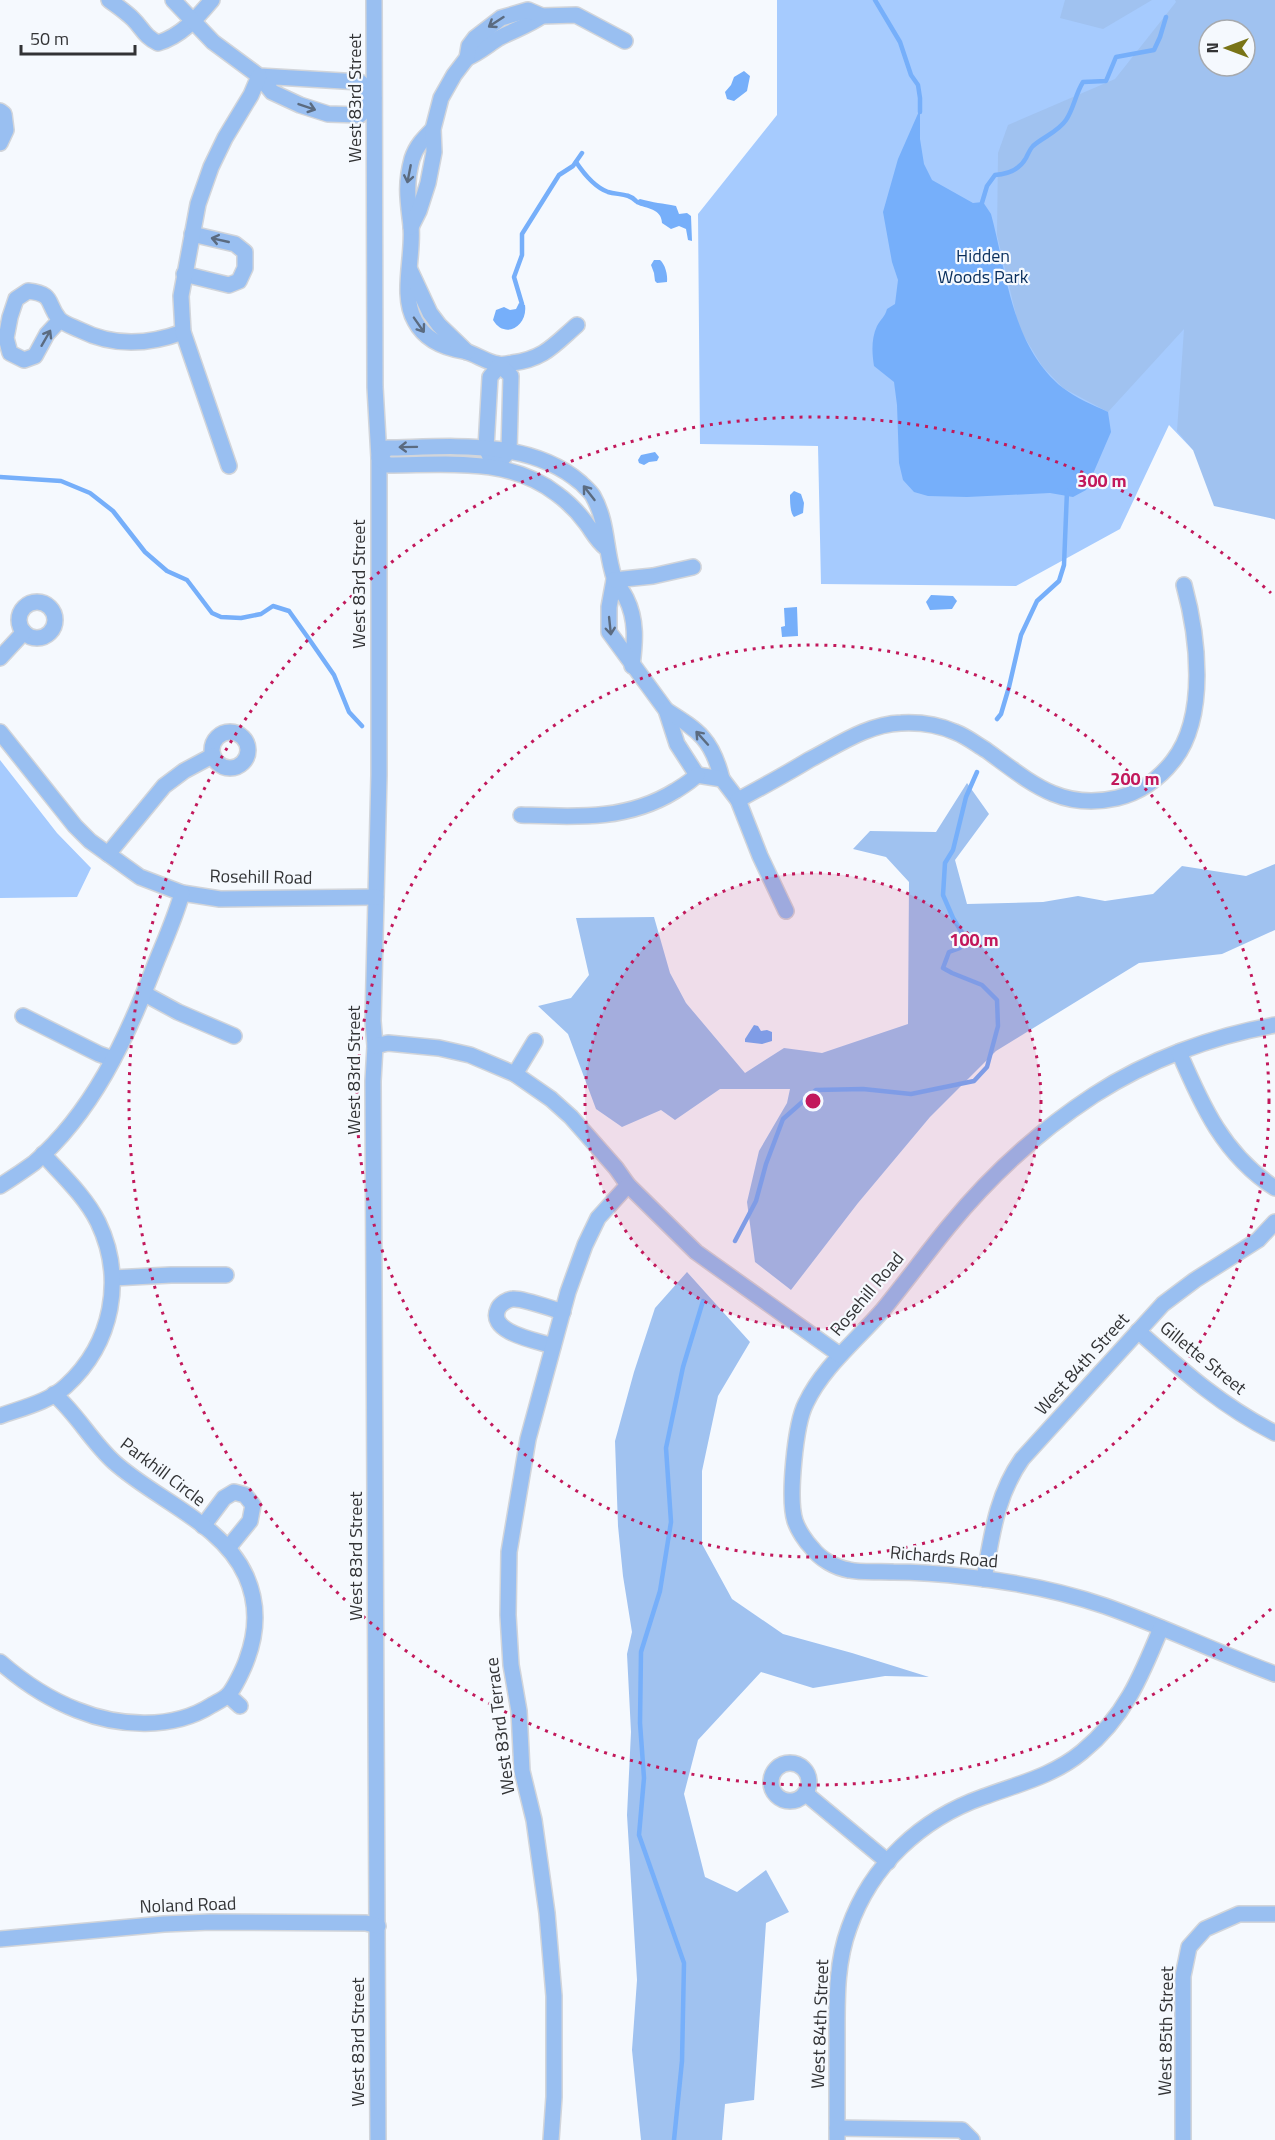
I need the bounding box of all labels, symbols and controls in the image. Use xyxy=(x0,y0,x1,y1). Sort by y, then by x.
one-way arrow xyxy=(489,16,505,28)
scale bar xyxy=(21,18,135,56)
north arrow xyxy=(1197,18,1257,78)
text: 50 m xyxy=(30,25,69,52)
street label: West 83rd Street xyxy=(341,33,368,163)
text: N xyxy=(1200,42,1224,54)
one-way arrow xyxy=(297,102,316,113)
one-way arrow xyxy=(403,164,414,184)
one-way arrow xyxy=(210,234,230,245)
park label: Hidden Woods Park xyxy=(938,242,1029,290)
one-way arrow xyxy=(413,316,425,332)
one-way arrow xyxy=(40,330,52,347)
one-way arrow xyxy=(398,442,418,453)
text: 300 m xyxy=(1077,467,1127,494)
one-way arrow xyxy=(583,485,596,501)
street label: West 83rd Street xyxy=(345,519,372,649)
one-way arrow xyxy=(605,616,616,635)
one-way arrow xyxy=(695,731,709,746)
text: 200 m xyxy=(1110,765,1160,792)
street label: Rosehill Road xyxy=(209,862,313,891)
text: 100 m xyxy=(949,926,999,953)
street label: West 83rd Street xyxy=(340,1005,367,1135)
centre of rings xyxy=(803,1091,823,1111)
street label: Rosehill Road xyxy=(823,1246,910,1342)
street label: West 84th Street xyxy=(1028,1306,1136,1421)
street label: Gillette Street xyxy=(1154,1314,1253,1401)
street label: Parkhill Circle xyxy=(115,1430,212,1513)
street label: West 83rd Street xyxy=(342,1491,369,1621)
street label: Richards Road xyxy=(889,1538,999,1575)
street label: West 83rd Terrace xyxy=(478,1656,521,1796)
street label: Noland Road xyxy=(139,1889,237,1920)
street label: West 84th Street xyxy=(804,1958,835,2089)
street label: West 85th Street xyxy=(1151,1965,1180,2096)
street label: West 83rd Street xyxy=(344,1977,371,2107)

